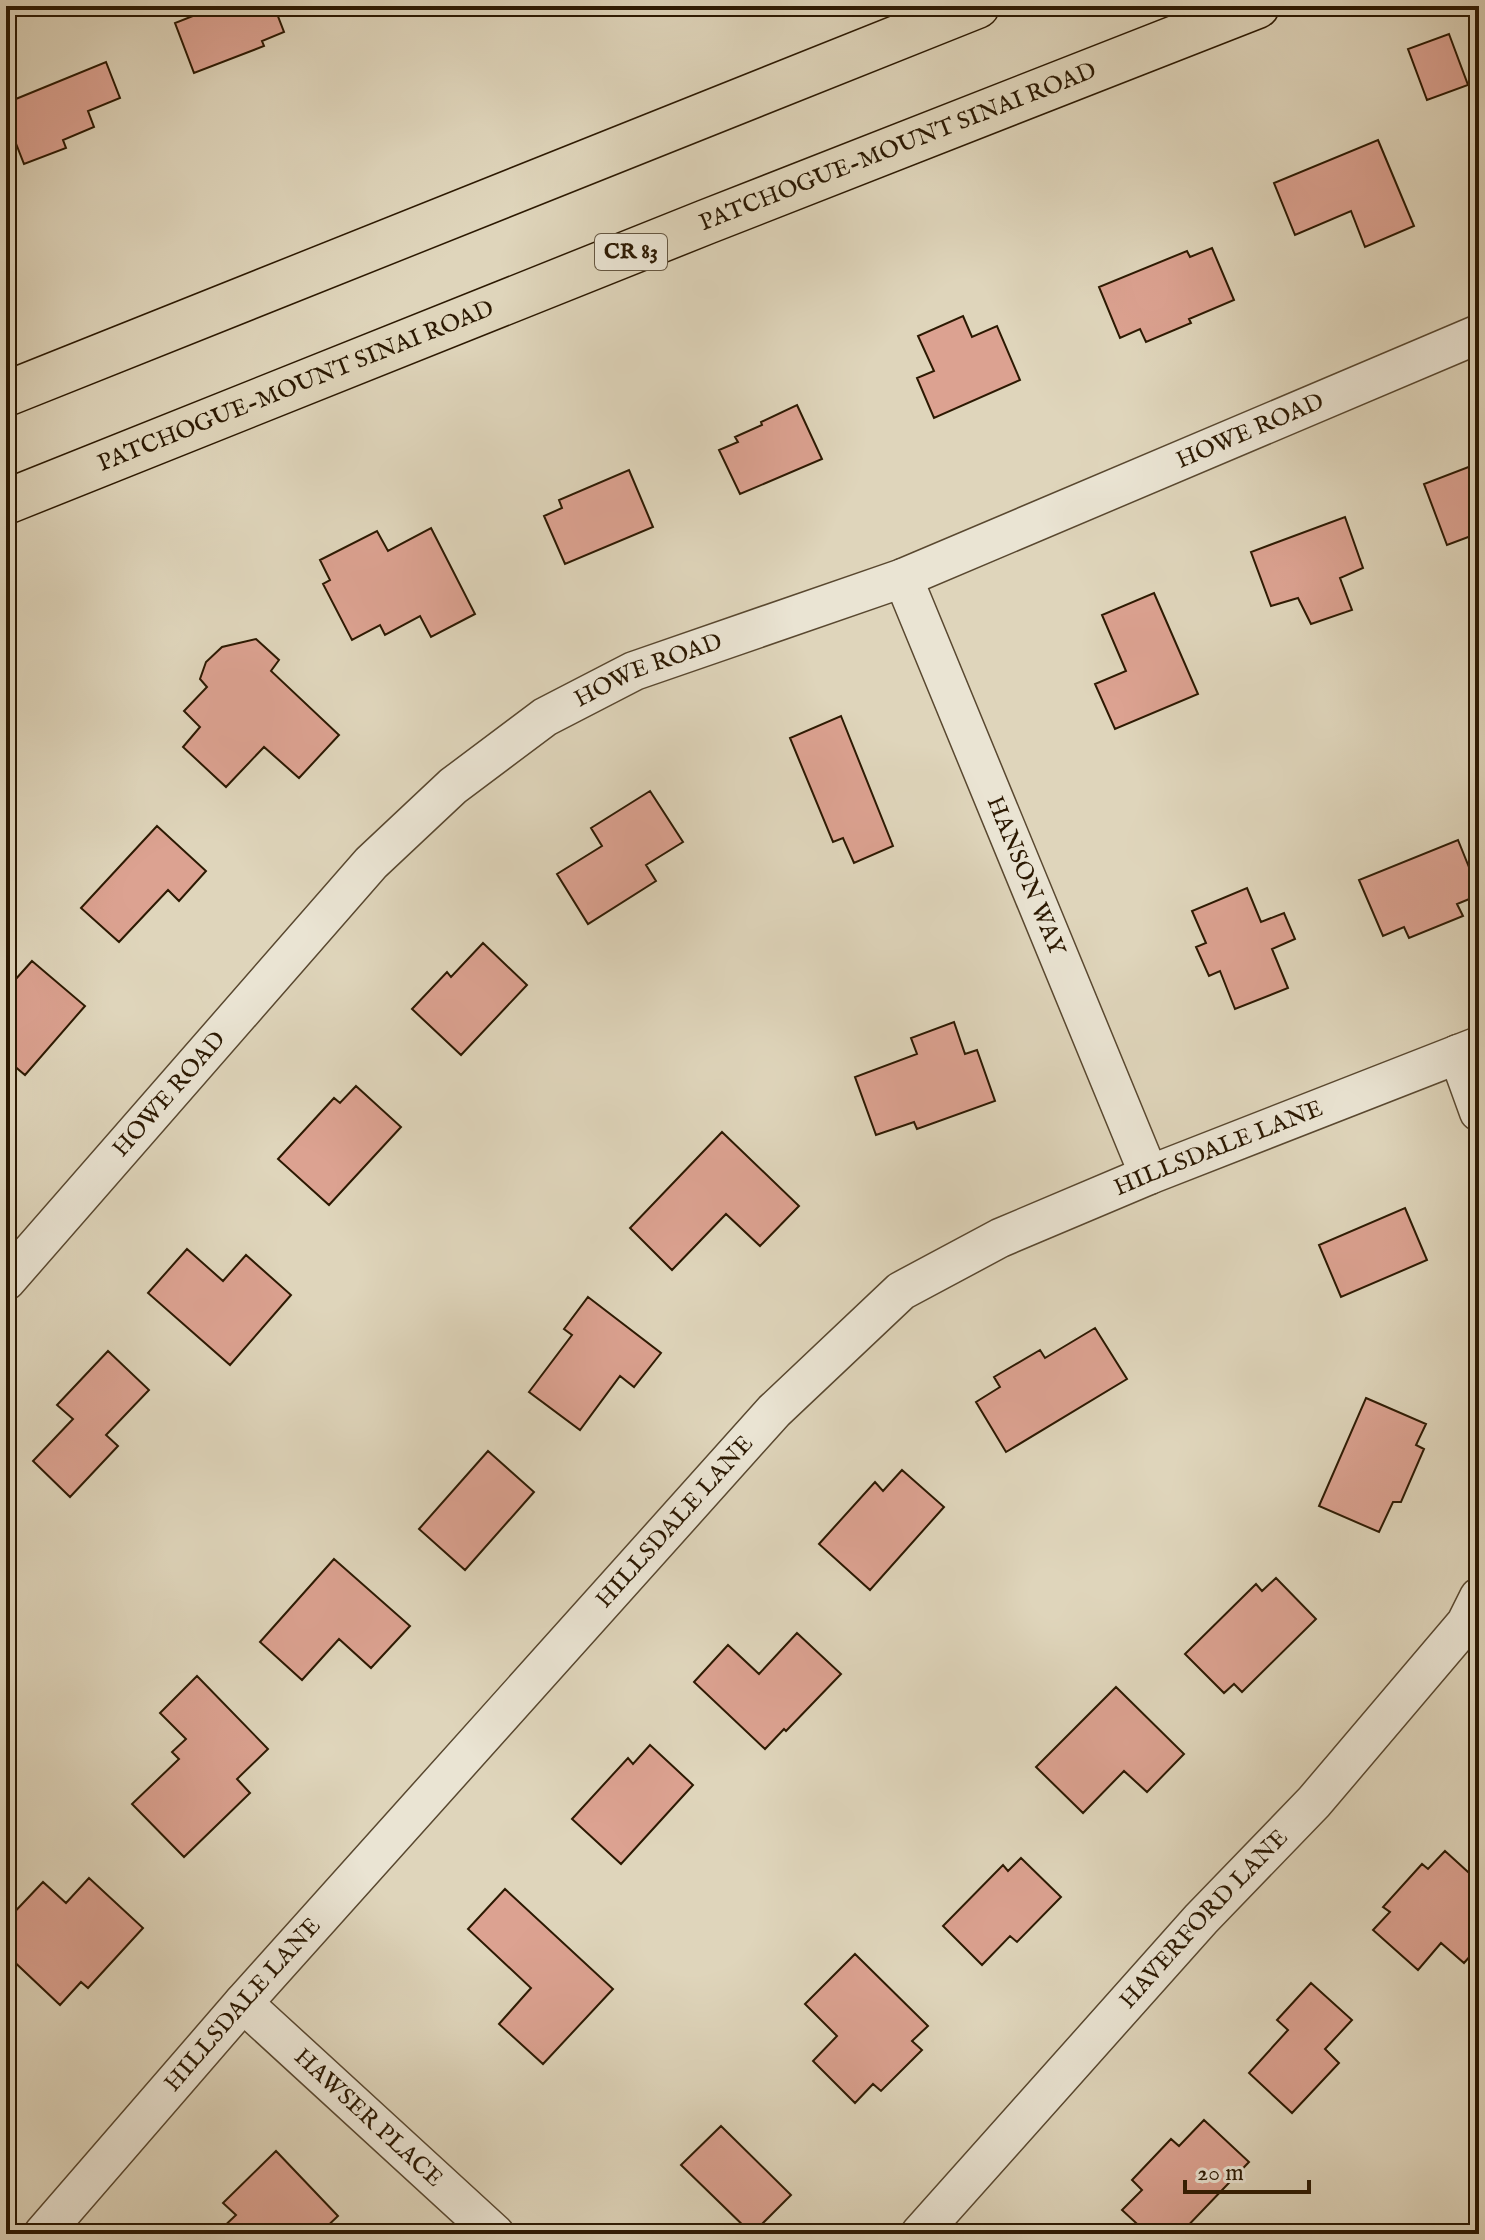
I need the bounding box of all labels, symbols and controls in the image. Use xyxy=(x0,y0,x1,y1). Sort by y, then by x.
street label: PATCHOGUE-MOUNT SINAI ROAD xyxy=(695,55,1101,239)
road number: CR 83 xyxy=(595,234,667,270)
street label: PATCHOGUE-MOUNT SINAI ROAD xyxy=(93,293,498,479)
street label: HOWE ROAD xyxy=(1171,386,1328,476)
street label: HOWE ROAD xyxy=(569,626,726,715)
street label: HANSON WAY xyxy=(979,792,1073,961)
street label: HOWE ROAD xyxy=(106,1025,233,1164)
street label: HILLSDALE LANE xyxy=(1109,1093,1327,1204)
street label: HILLSDALE LANE xyxy=(589,1429,760,1615)
street label: HAVERFORD LANE xyxy=(1113,1823,1295,2015)
street label: HILLSDALE LANE xyxy=(158,1911,328,2098)
street label: HAWSER PLACE xyxy=(287,2042,449,2194)
scale bar xyxy=(1185,2144,1309,2194)
text: 20 m xyxy=(1197,2158,1244,2189)

